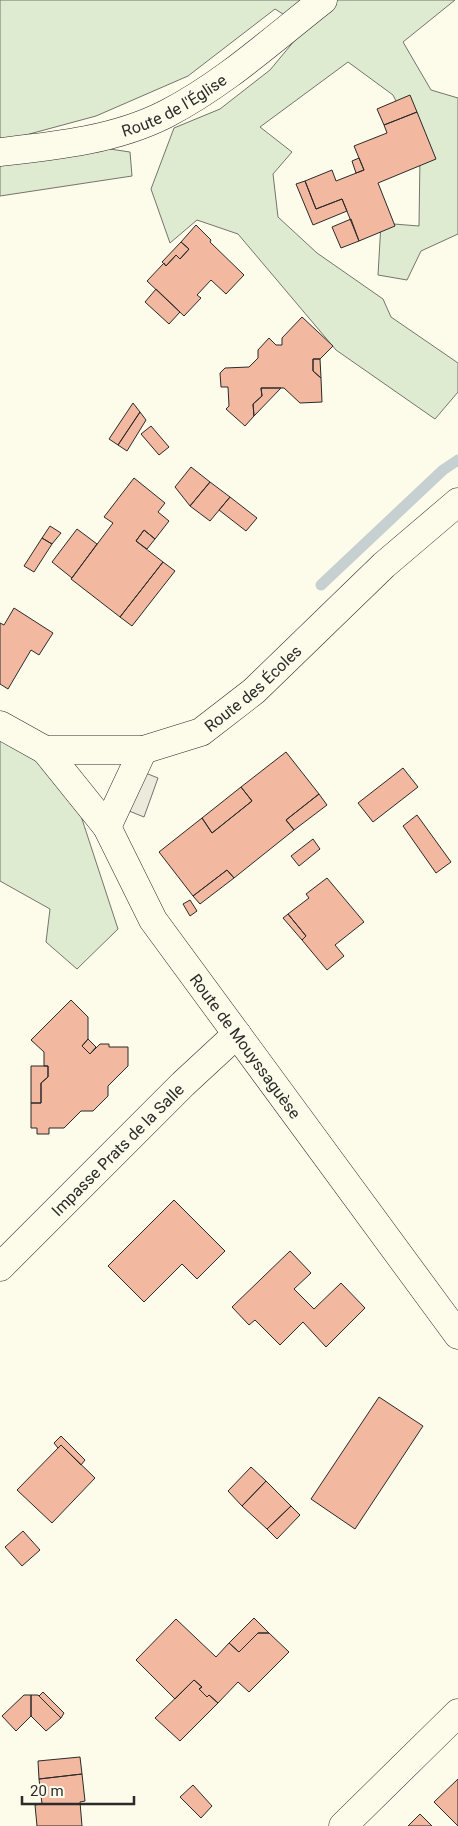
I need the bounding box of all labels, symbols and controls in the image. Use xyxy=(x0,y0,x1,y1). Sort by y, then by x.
street label: Route de l'Église xyxy=(119,70,230,140)
street label: Route des Écoles xyxy=(200,641,305,735)
street label: Route de Mouyssaguèse xyxy=(186,970,305,1122)
street label: Impasse Prats de la Salle xyxy=(47,1080,187,1220)
scale bar xyxy=(22,1774,135,1806)
text: 20 m xyxy=(30,1782,64,1800)

